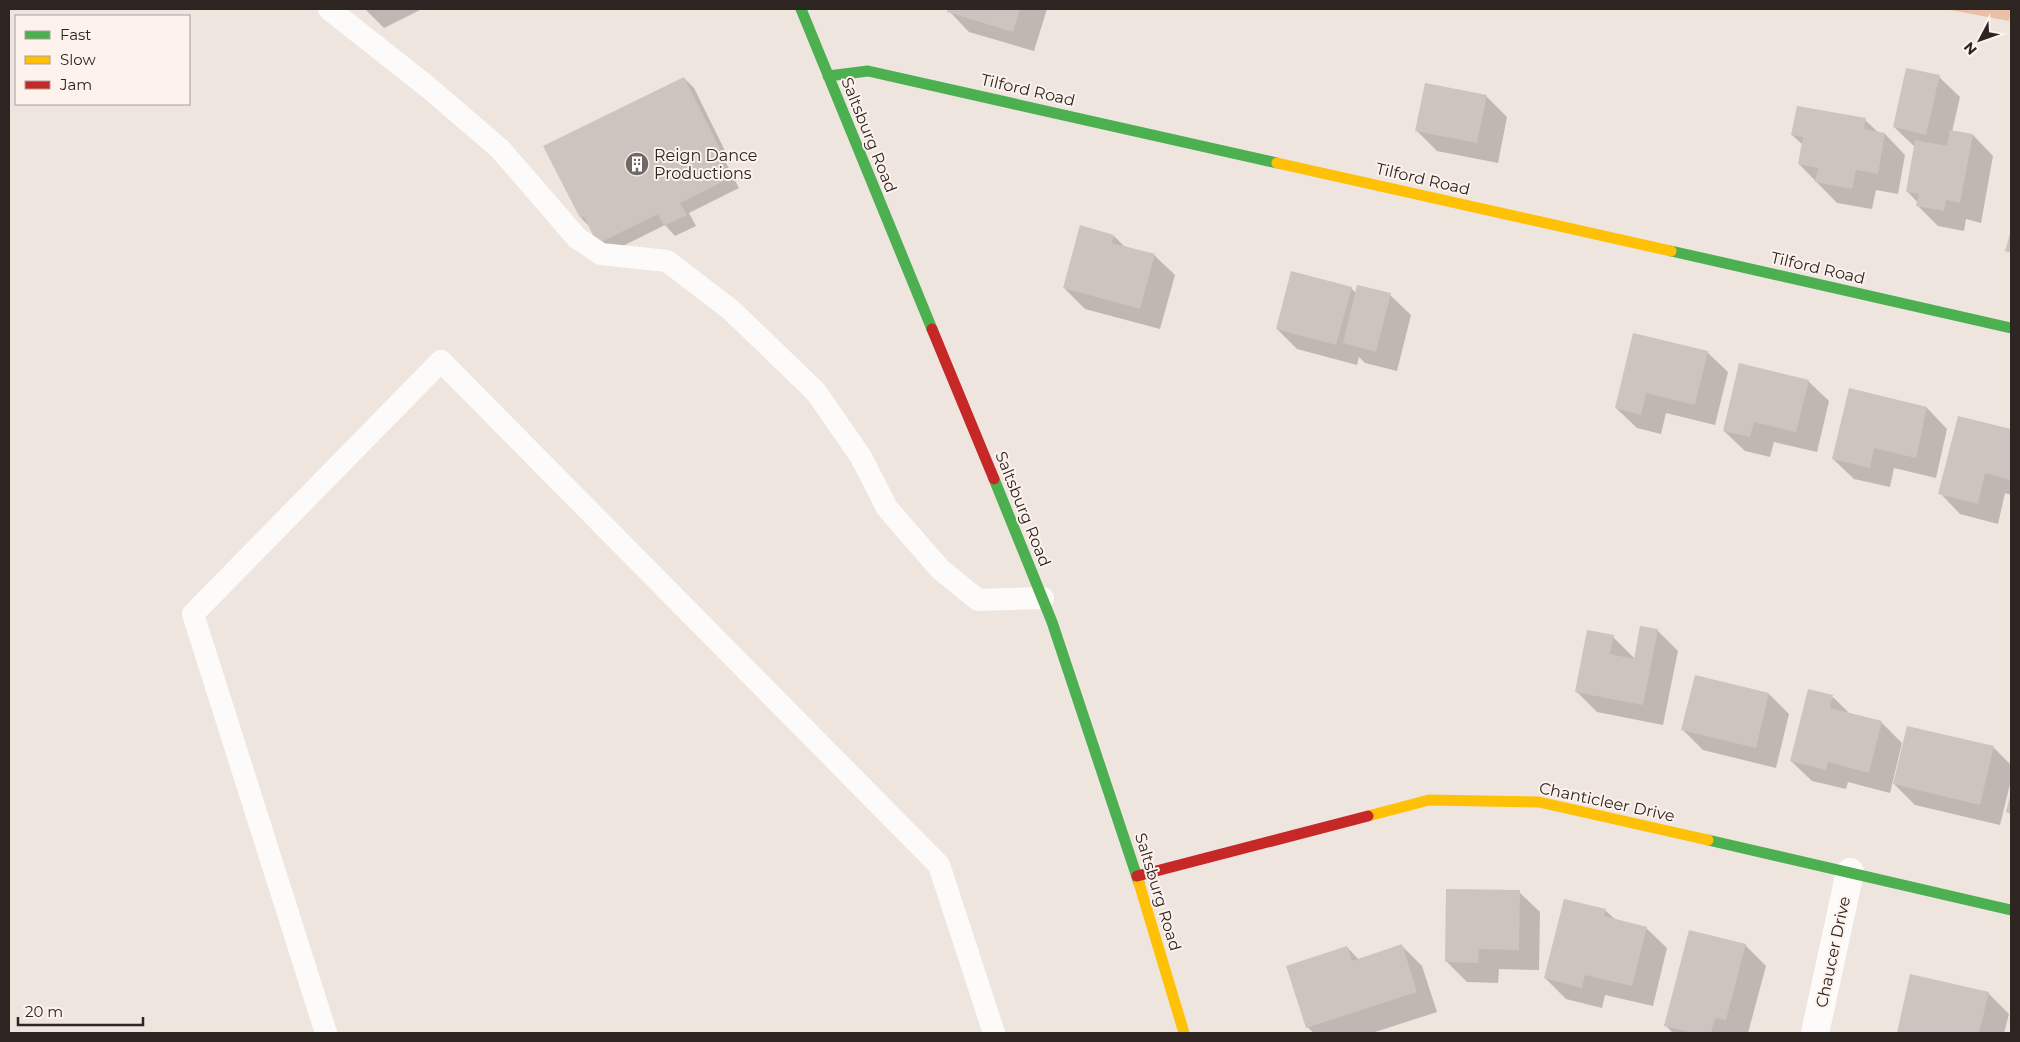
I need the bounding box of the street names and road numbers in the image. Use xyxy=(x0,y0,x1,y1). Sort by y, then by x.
street label: Tilford Road xyxy=(979,70,1077,110)
street label: Saltsburg Road xyxy=(837,75,901,195)
street label: Tilford Road xyxy=(1374,159,1472,199)
street label: Tilford Road xyxy=(1769,248,1867,288)
street label: Saltsburg Road xyxy=(991,449,1055,569)
street label: Chanticleer Drive xyxy=(1537,778,1677,826)
street label: Saltsburg Road xyxy=(1131,831,1185,953)
street label: Chaucer Drive xyxy=(1812,895,1854,1009)

